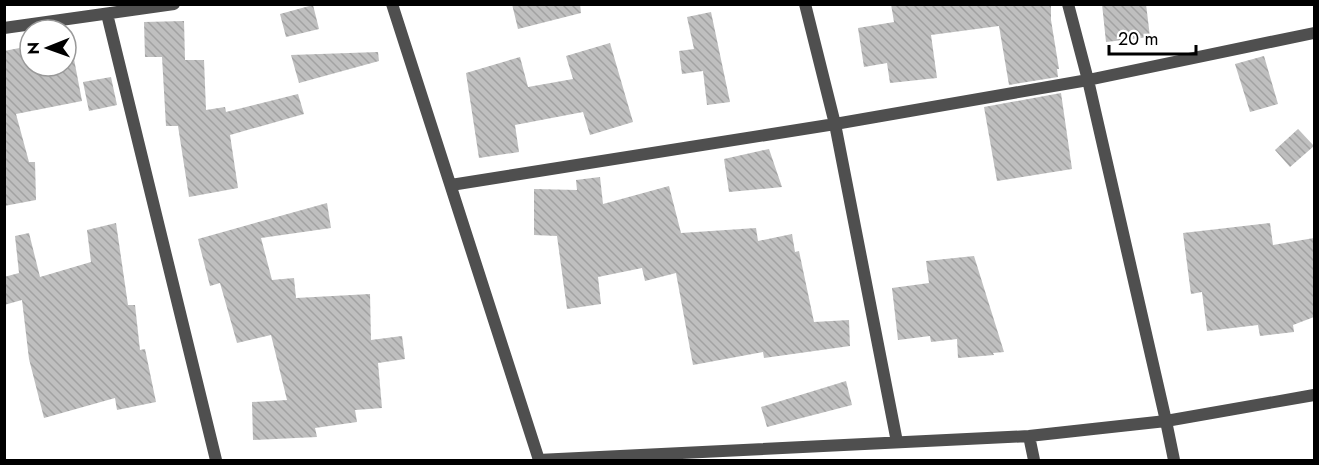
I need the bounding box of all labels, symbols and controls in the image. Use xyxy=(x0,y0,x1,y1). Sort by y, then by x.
north arrow xyxy=(18,18,78,78)
scale bar xyxy=(1109,18,1196,56)
text: 20 m xyxy=(1118,26,1158,52)
text: N xyxy=(22,42,45,55)

